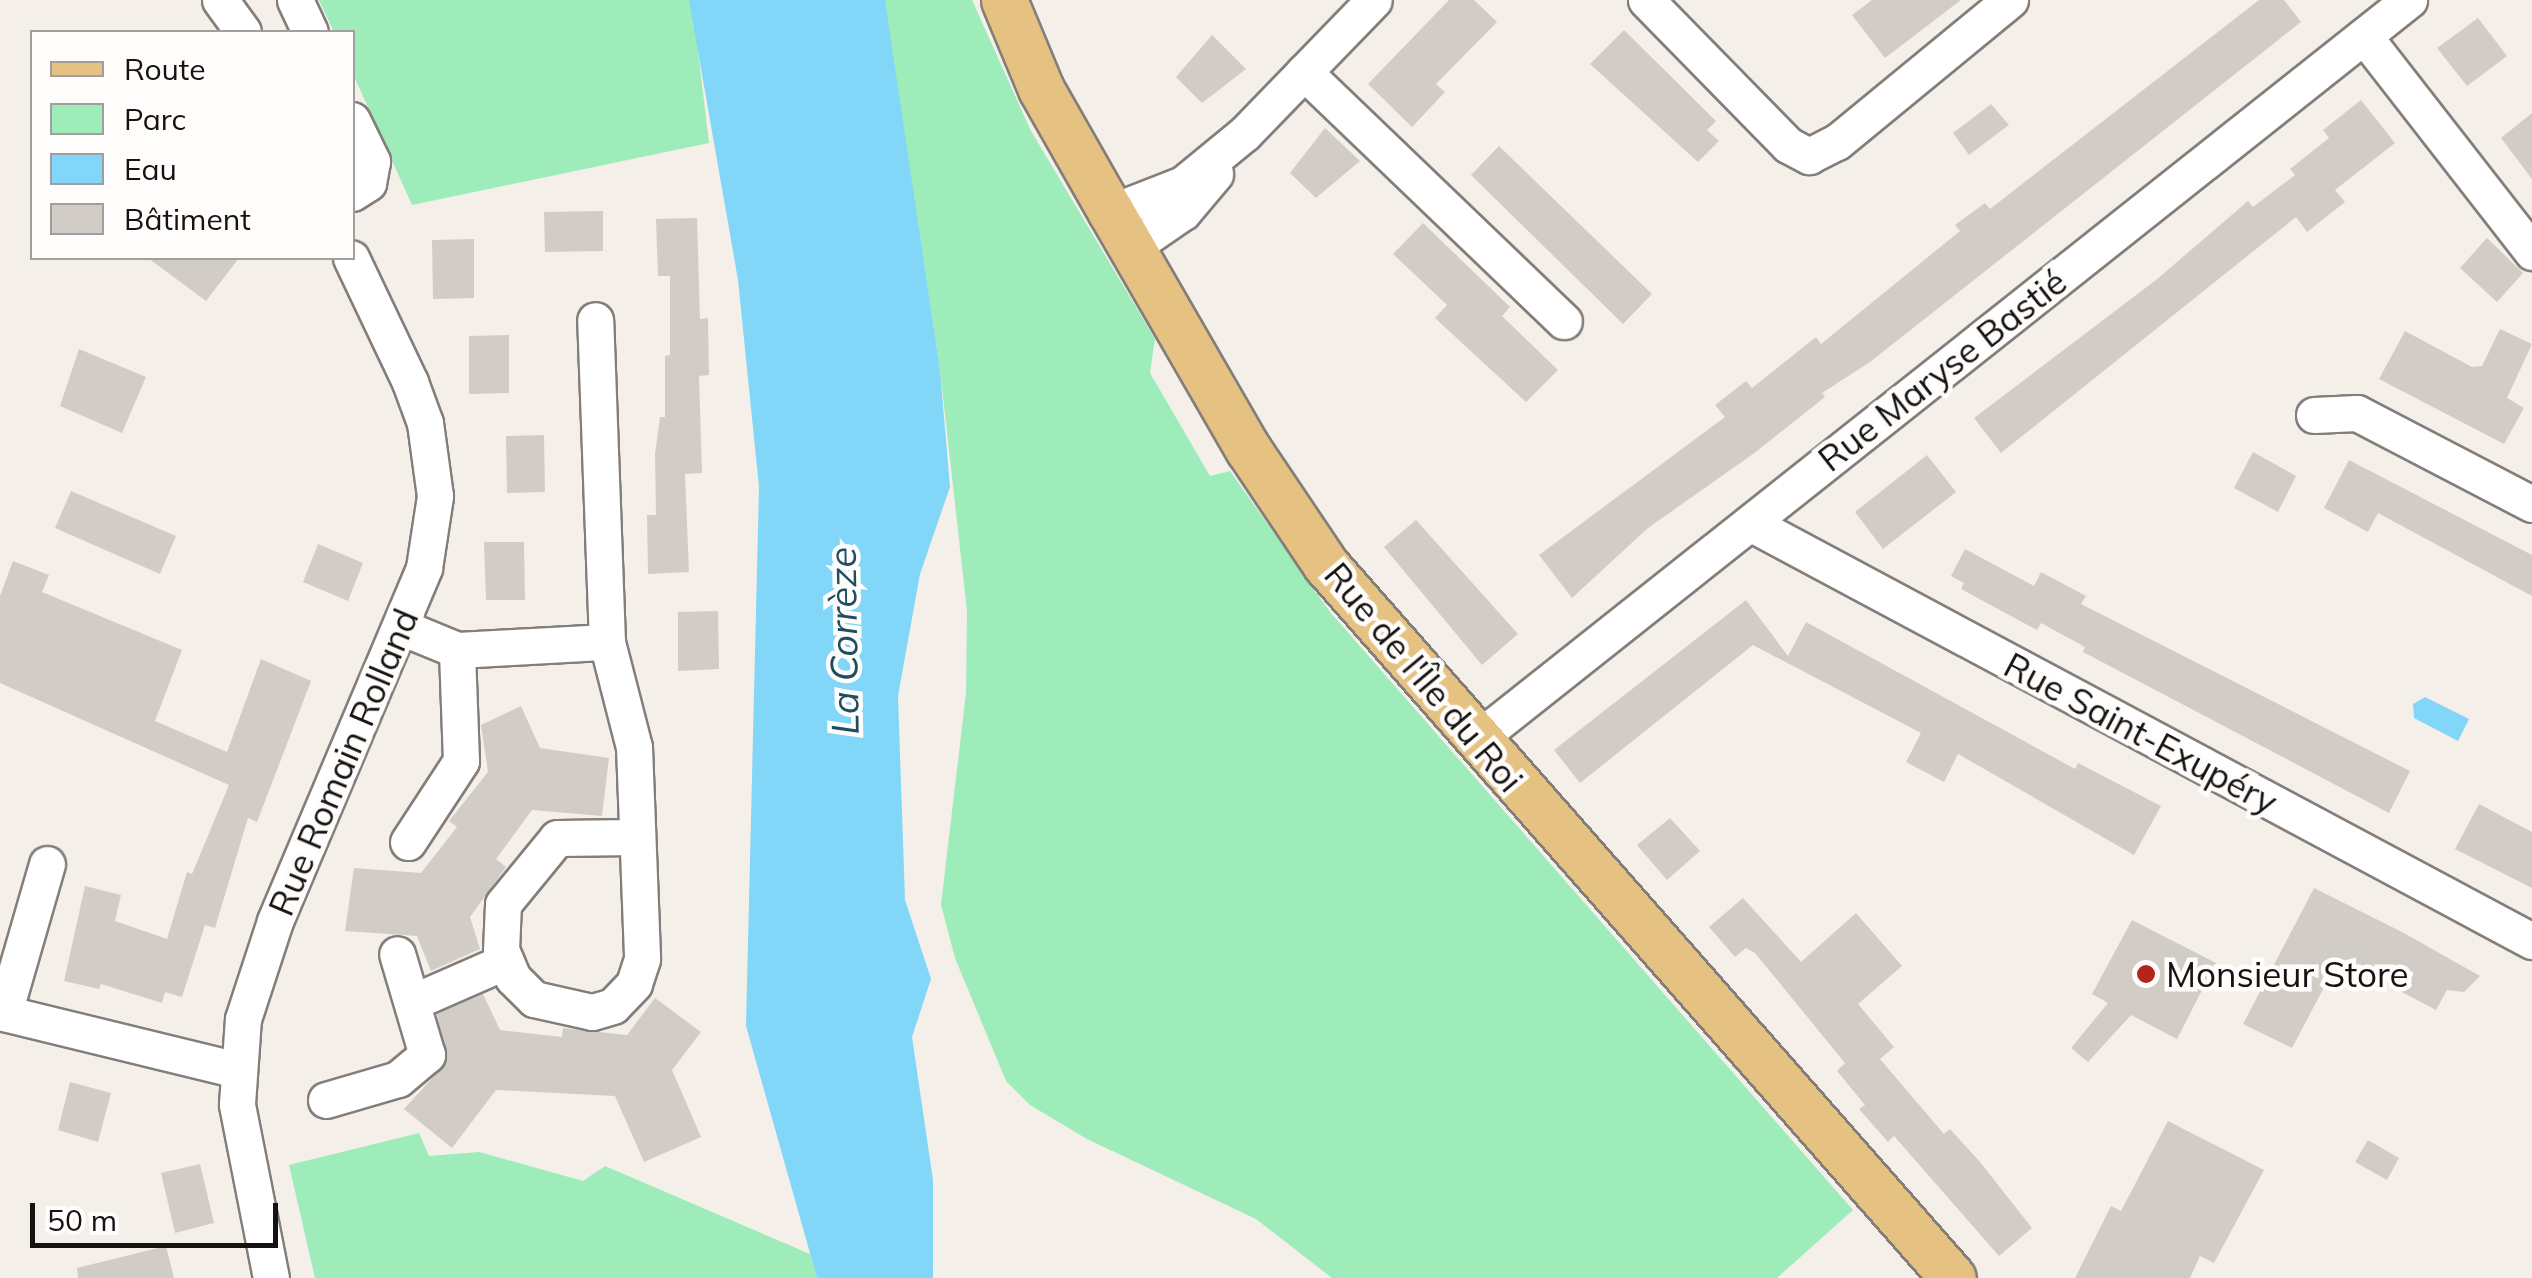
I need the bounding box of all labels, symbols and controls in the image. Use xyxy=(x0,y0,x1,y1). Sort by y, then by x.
legend xyxy=(30,30,355,260)
text: Route xyxy=(124,50,206,88)
text: Parc xyxy=(124,100,186,138)
text: Eau xyxy=(124,150,177,188)
text: Bâtiment xyxy=(124,200,251,238)
street label: Rue Maryse Bastié xyxy=(1810,260,2074,480)
water label: La Corrèze xyxy=(820,547,868,735)
street label: Rue de l'Île du Roi xyxy=(1316,554,1532,800)
street label: Rue Romain Rolland xyxy=(259,602,427,922)
street label: Rue Saint-Exupéry xyxy=(1997,643,2285,823)
place label: Monsieur Store xyxy=(2166,953,2409,995)
marker: Monsieur Store xyxy=(2135,963,2157,985)
scale bar xyxy=(35,1183,282,1245)
text: 50 m xyxy=(47,1201,117,1239)

